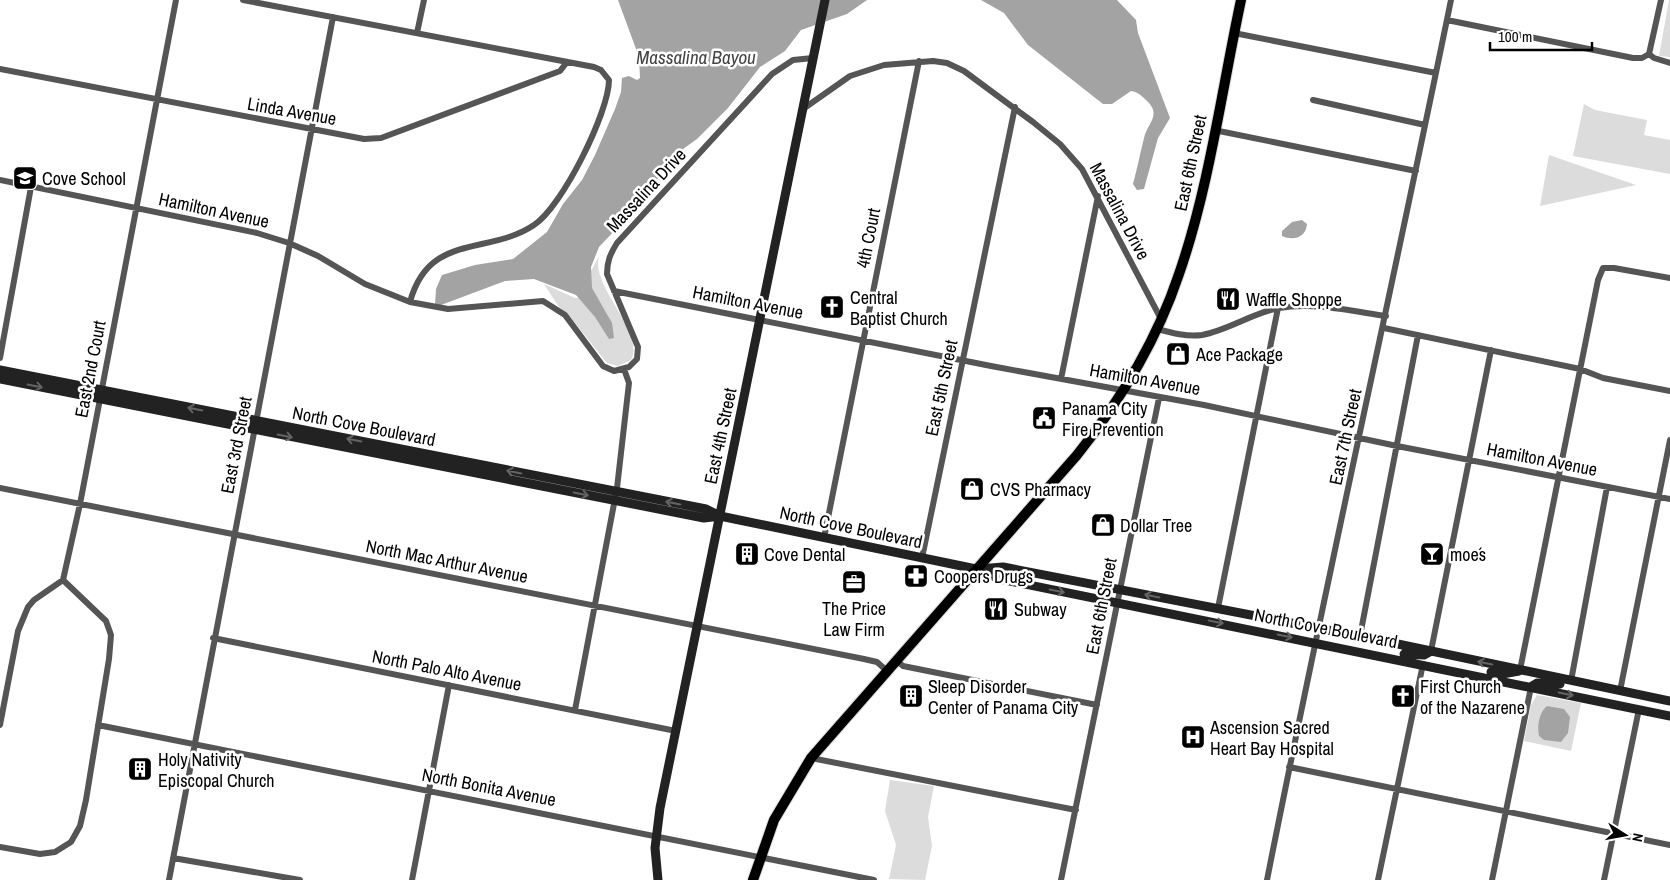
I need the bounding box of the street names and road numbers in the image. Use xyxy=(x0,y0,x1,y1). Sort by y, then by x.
street label: Linda Avenue xyxy=(245,91,339,131)
street label: East 6th Street xyxy=(1168,113,1212,213)
street label: Massalina Drive xyxy=(600,142,692,238)
street label: Massalina Drive xyxy=(1084,158,1156,264)
street label: Hamilton Avenue xyxy=(157,186,271,234)
street label: 4th Court xyxy=(850,206,886,270)
street label: Hamilton Avenue xyxy=(691,279,805,325)
street label: East 2nd Court xyxy=(68,318,112,420)
street label: East 5th Street xyxy=(919,338,963,438)
street label: Hamilton Avenue xyxy=(1088,357,1202,401)
street label: East 4th Street xyxy=(698,386,742,486)
street label: East 7th Street xyxy=(1323,387,1367,487)
street label: East 3rd Street xyxy=(214,394,258,496)
street label: North Cove Boulevard xyxy=(290,400,438,452)
street label: Hamilton Avenue xyxy=(1485,436,1599,482)
street label: North Cove Boulevard xyxy=(777,500,925,554)
street label: North Mac Arthur Avenue xyxy=(364,533,530,589)
street label: East 6th Street xyxy=(1079,556,1123,656)
street label: North Cove Boulevard xyxy=(1252,602,1400,654)
street label: North Palo Alto Avenue xyxy=(370,643,524,697)
street label: North Bonita Avenue xyxy=(420,762,558,812)

